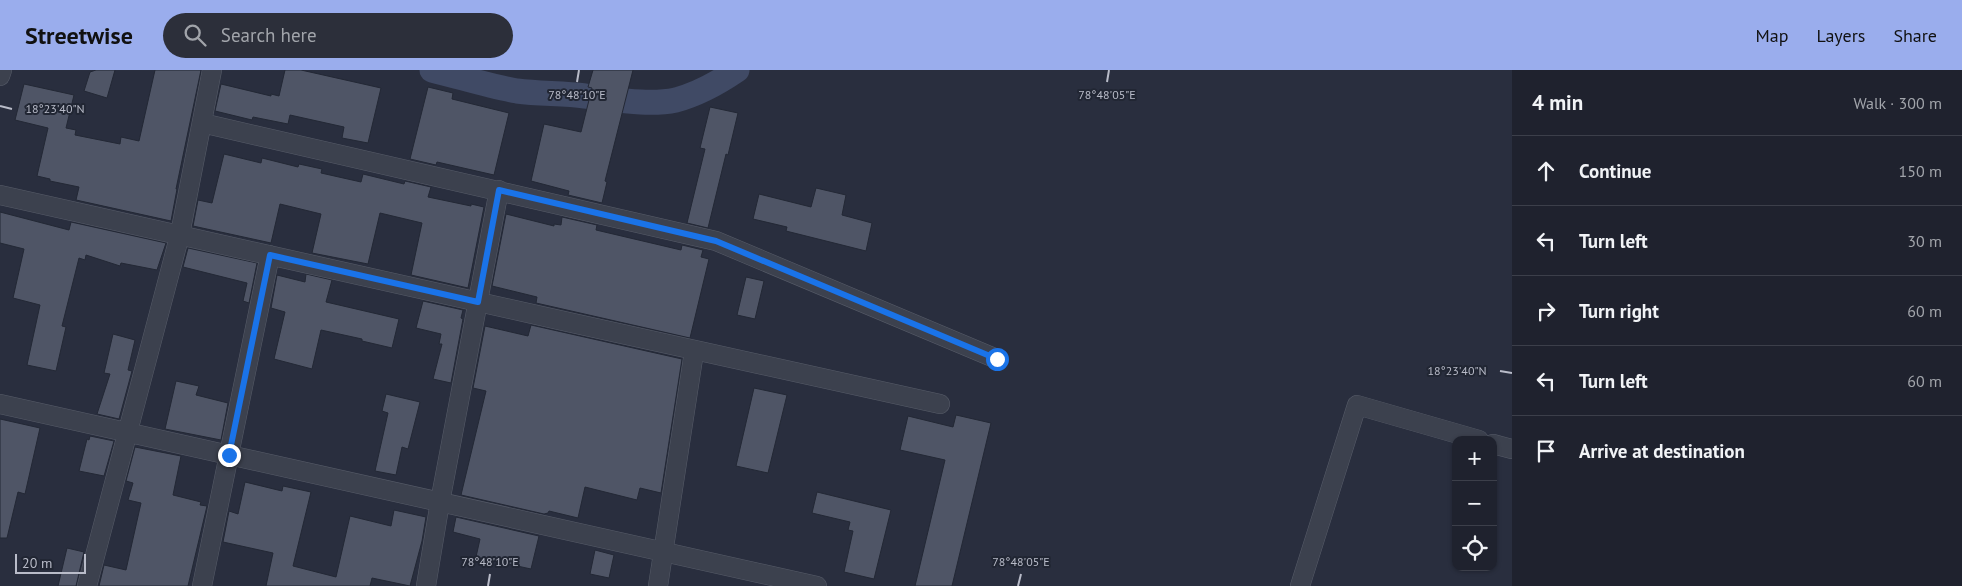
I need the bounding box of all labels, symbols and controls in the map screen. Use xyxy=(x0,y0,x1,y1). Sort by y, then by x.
search box xyxy=(163,13,513,58)
text: Streetwise xyxy=(25,20,133,51)
icon: search xyxy=(181,21,209,49)
text: Search here xyxy=(221,23,317,47)
text: Map xyxy=(1756,24,1788,47)
text: Layers xyxy=(1816,24,1865,47)
text: Share xyxy=(1893,24,1937,47)
text: 78°48'10"E xyxy=(548,87,606,102)
text: 78°48'05"E xyxy=(1078,87,1136,102)
text: 4 min xyxy=(1532,89,1583,116)
text: Walk · 300 m xyxy=(1853,93,1942,113)
text: 18°23'40"N xyxy=(25,101,85,116)
icon: ahead xyxy=(1532,157,1560,185)
text: Continue xyxy=(1579,159,1651,183)
text: 150 m xyxy=(1899,161,1942,181)
icon: left xyxy=(1532,227,1560,255)
text: Turn left xyxy=(1579,229,1648,253)
text: 30 m xyxy=(1907,231,1942,251)
icon: right xyxy=(1532,297,1560,325)
text: Turn right xyxy=(1579,299,1659,323)
text: 60 m xyxy=(1907,301,1942,321)
route start xyxy=(986,348,1009,371)
text: 18°23'40"N xyxy=(1427,363,1487,378)
icon: left xyxy=(1532,367,1560,395)
text: Turn left xyxy=(1579,369,1648,393)
text: 60 m xyxy=(1907,371,1942,391)
map controls xyxy=(1452,436,1497,571)
button: + xyxy=(1452,436,1497,481)
icon: arrive xyxy=(1532,437,1560,465)
text: Arrive at destination xyxy=(1579,439,1745,463)
route end xyxy=(218,444,241,467)
button: − xyxy=(1452,481,1497,526)
button: locate xyxy=(1452,526,1497,571)
scale bar xyxy=(15,551,86,574)
text: 20 m xyxy=(22,554,52,572)
text: 78°48'10"E xyxy=(461,554,519,569)
text: 78°48'05"E xyxy=(992,554,1050,569)

